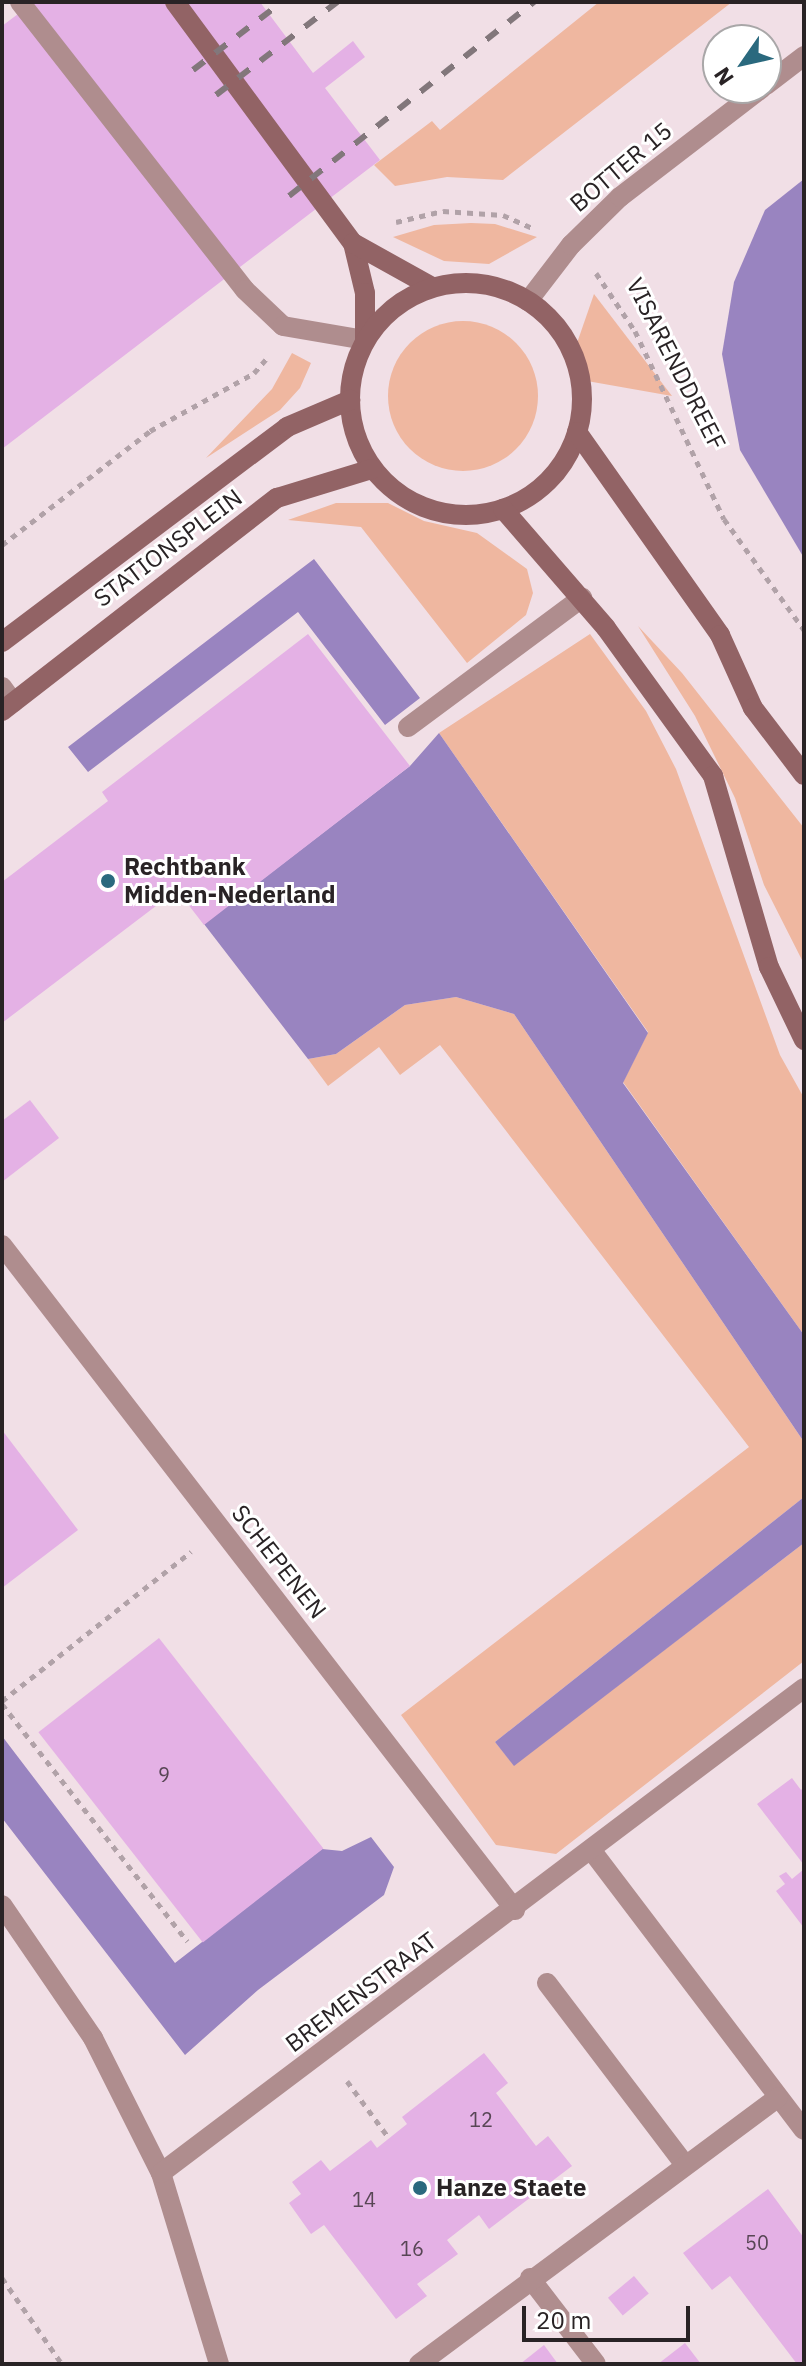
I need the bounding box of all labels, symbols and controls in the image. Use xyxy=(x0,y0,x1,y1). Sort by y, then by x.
north arrow xyxy=(702,24,782,104)
text: N xyxy=(707,62,740,91)
street label: BOTTER 15 xyxy=(564,116,678,218)
street label: VISARENDDREEF xyxy=(620,273,732,455)
street label: STATIONSPLEIN xyxy=(88,483,248,613)
place label: Rechtbank Midden-Nederland xyxy=(124,853,336,909)
marker: Rechtbank Midden-Nederland xyxy=(99,872,117,890)
street label: SCHEPENEN xyxy=(226,1499,332,1625)
house number: 9 xyxy=(158,1762,170,1786)
street label: BREMENSTRAAT xyxy=(280,1926,442,2058)
house number: 12 xyxy=(469,2107,493,2131)
place label: Hanze Staete xyxy=(436,2174,586,2202)
marker: Hanze Staete xyxy=(411,2179,429,2197)
house number: 14 xyxy=(352,2187,376,2211)
house number: 50 xyxy=(745,2230,769,2254)
house number: 16 xyxy=(400,2236,424,2260)
scale bar xyxy=(526,2290,694,2340)
text: 20 m xyxy=(536,2304,591,2336)

